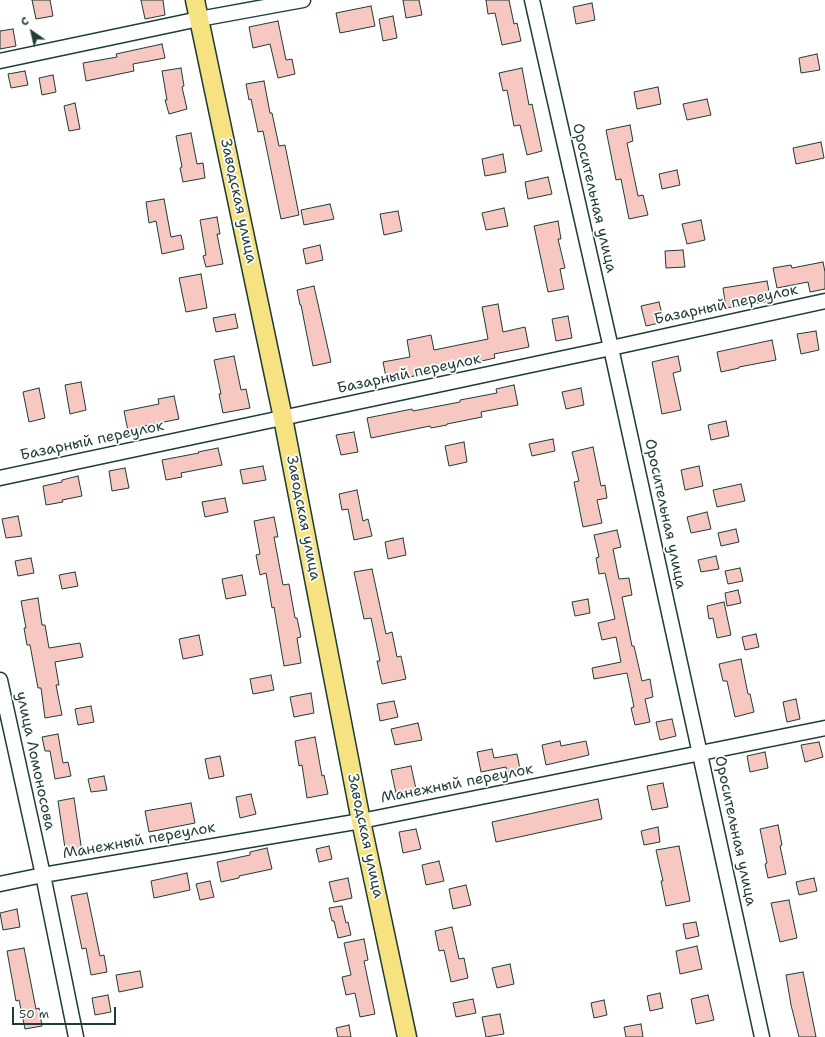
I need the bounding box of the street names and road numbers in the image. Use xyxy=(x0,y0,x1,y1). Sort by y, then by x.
street label: Оросительная улица xyxy=(568,122,620,274)
street label: Заводская улица xyxy=(216,137,260,265)
street label: Базарный переулок xyxy=(652,281,800,329)
street label: Базарный переулок xyxy=(335,350,483,398)
street label: Базарный переулок xyxy=(18,417,166,465)
street label: Оросительная улица xyxy=(640,437,690,591)
street label: Заводская улица xyxy=(282,454,324,582)
street label: улица Ломоносова xyxy=(12,690,58,832)
street label: Оросительная улица xyxy=(710,754,760,908)
street label: Манежный переулок xyxy=(379,760,535,808)
street label: Заводская улица xyxy=(343,772,387,900)
street label: Манежный переулок xyxy=(61,819,217,863)

